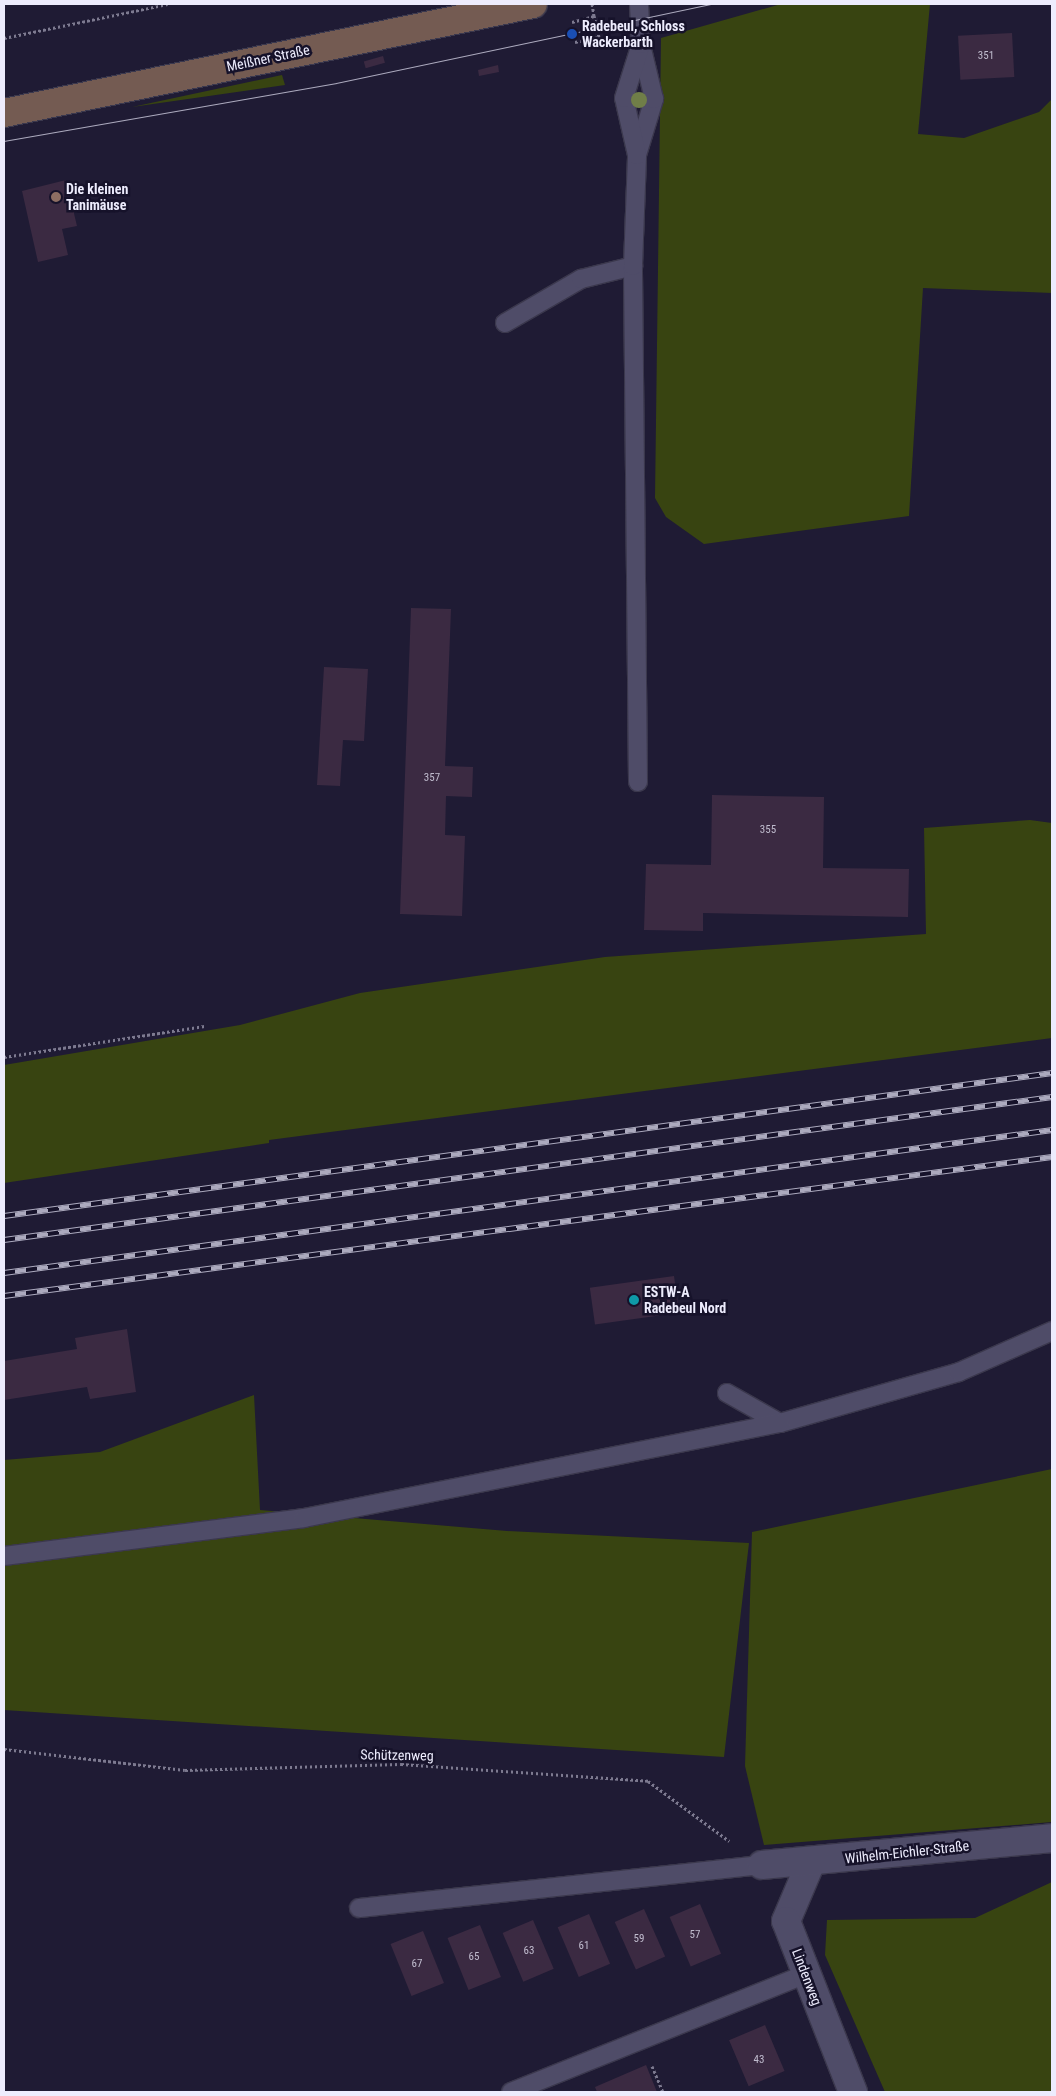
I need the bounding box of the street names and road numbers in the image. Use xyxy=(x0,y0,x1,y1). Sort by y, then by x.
street label: Meißner Straße xyxy=(225,41,311,75)
street label: Schützenweg xyxy=(360,1746,434,1764)
street label: Wilhelm-Eichler-Straße xyxy=(844,1837,970,1867)
street label: Lindenweg xyxy=(788,1946,826,2008)

